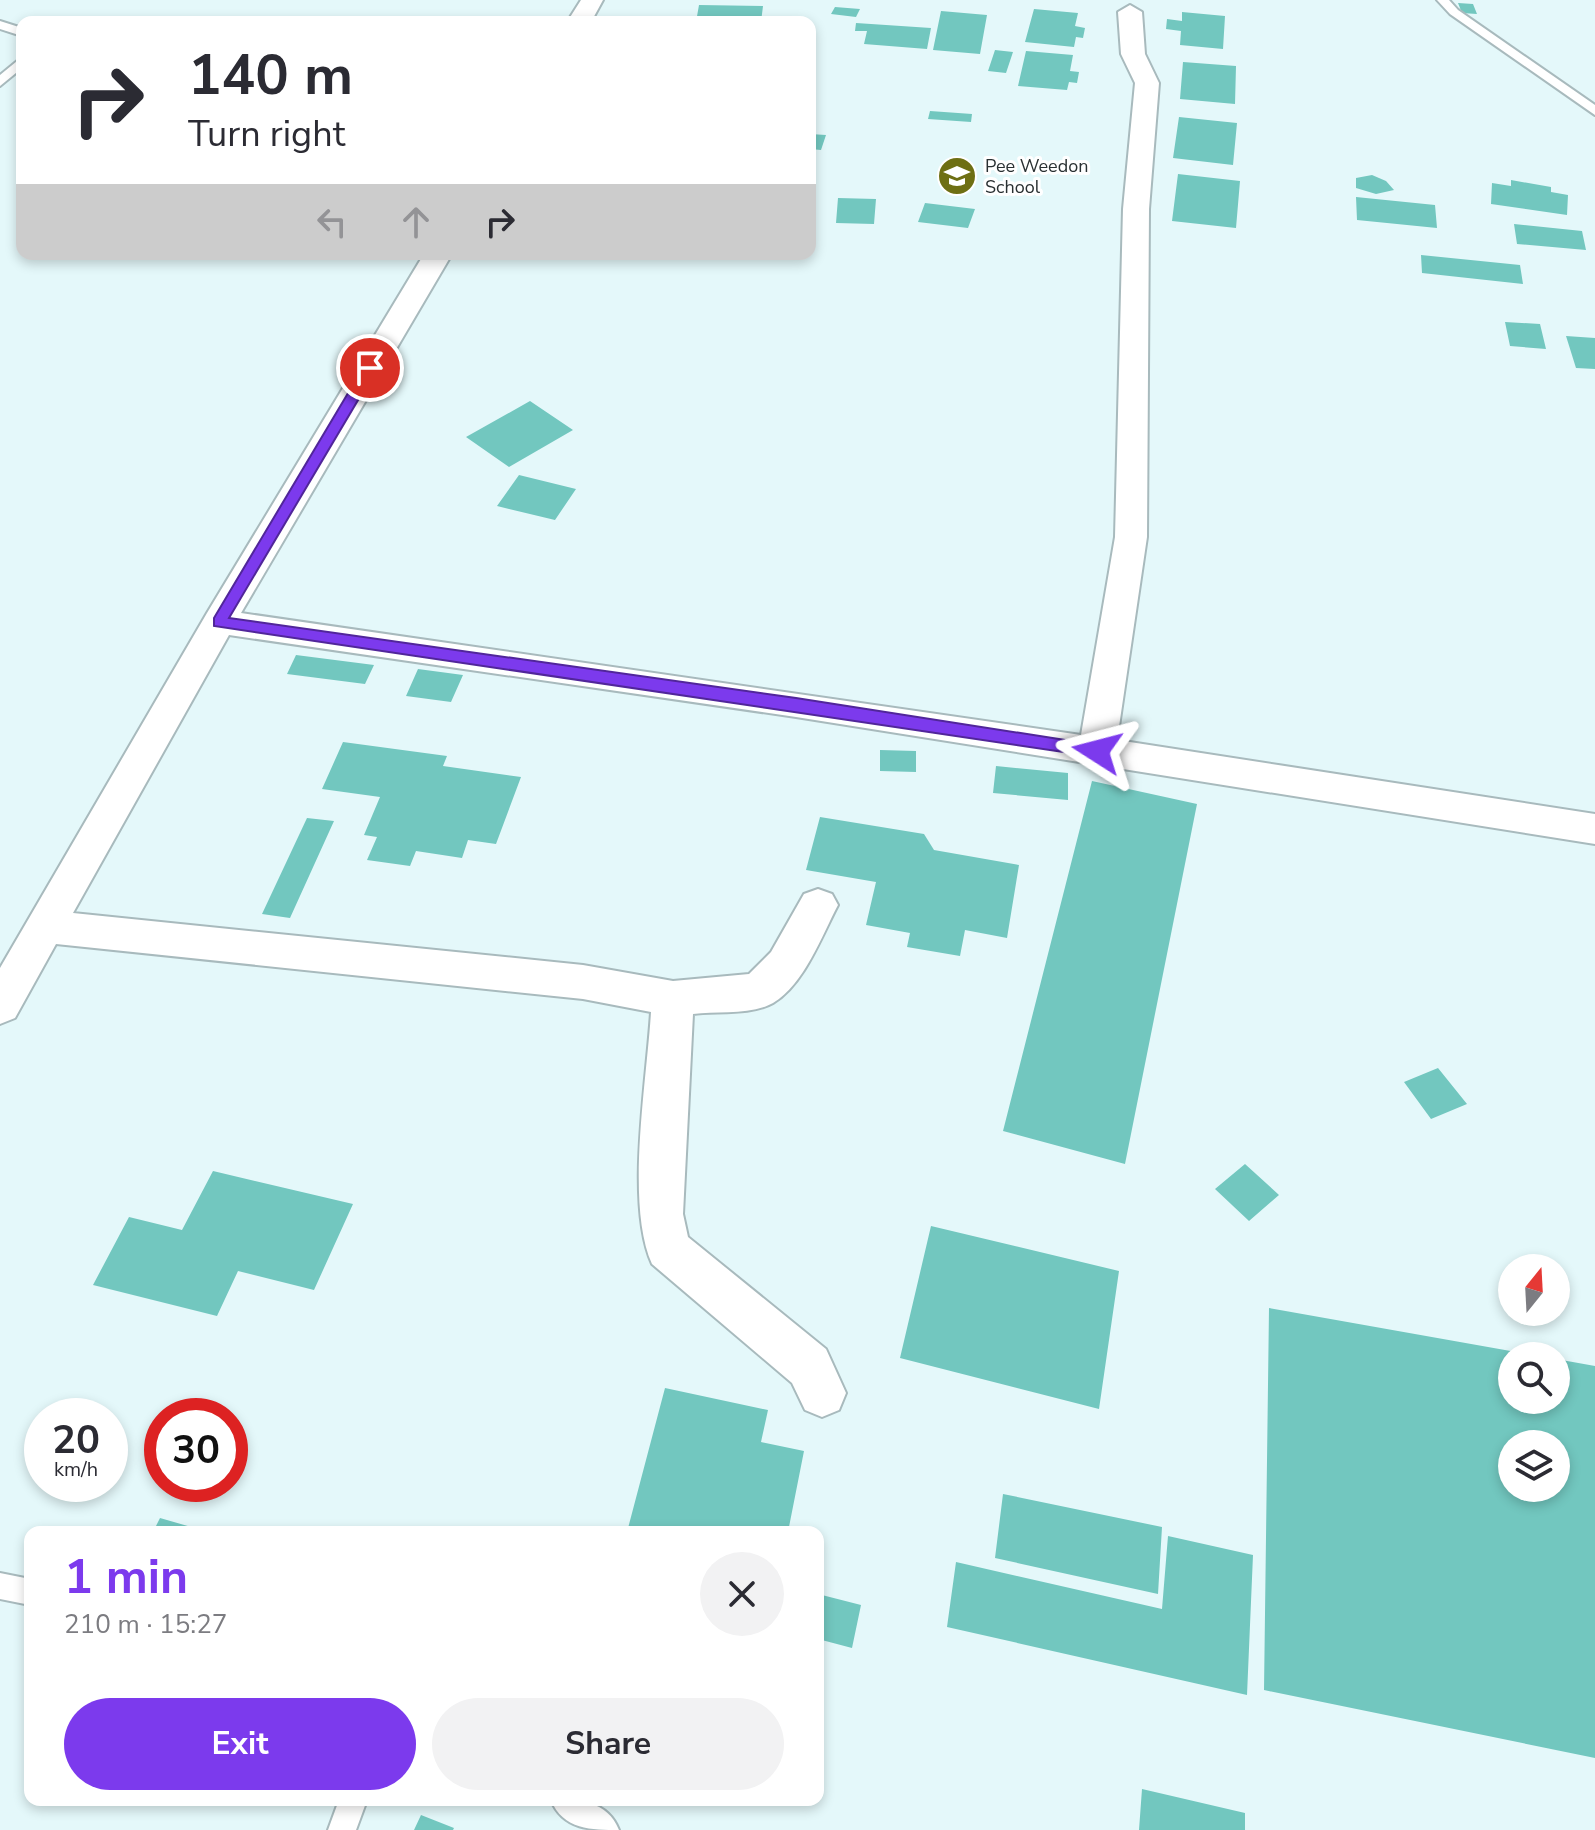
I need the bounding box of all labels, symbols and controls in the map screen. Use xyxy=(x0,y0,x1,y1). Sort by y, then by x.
text: 140 m xyxy=(188,37,353,114)
icon: right xyxy=(56,48,160,152)
text: Turn right xyxy=(188,110,345,159)
place label: Pee Weedon School xyxy=(985,154,1088,199)
school or university icon: Pee Weedon School xyxy=(936,155,978,197)
icon: left xyxy=(310,200,354,244)
icon: ahead xyxy=(394,200,438,244)
icon: right xyxy=(478,200,522,244)
pin xyxy=(336,334,404,402)
icon: arrive xyxy=(348,346,392,390)
position arrow xyxy=(1055,709,1139,793)
north arrow xyxy=(1498,1254,1570,1326)
map controls xyxy=(1498,1254,1570,1502)
button: search xyxy=(1498,1342,1570,1414)
speed limit sign: 30 xyxy=(144,1398,248,1502)
text: 20 xyxy=(52,1413,100,1467)
button: layers xyxy=(1498,1430,1570,1502)
text: km/h xyxy=(54,1456,98,1483)
text: 1 min xyxy=(64,1544,188,1610)
button: close xyxy=(700,1552,784,1636)
text: 210 m · 15:27 xyxy=(64,1607,227,1642)
button: Exit xyxy=(64,1698,416,1790)
button: Share xyxy=(432,1698,784,1790)

